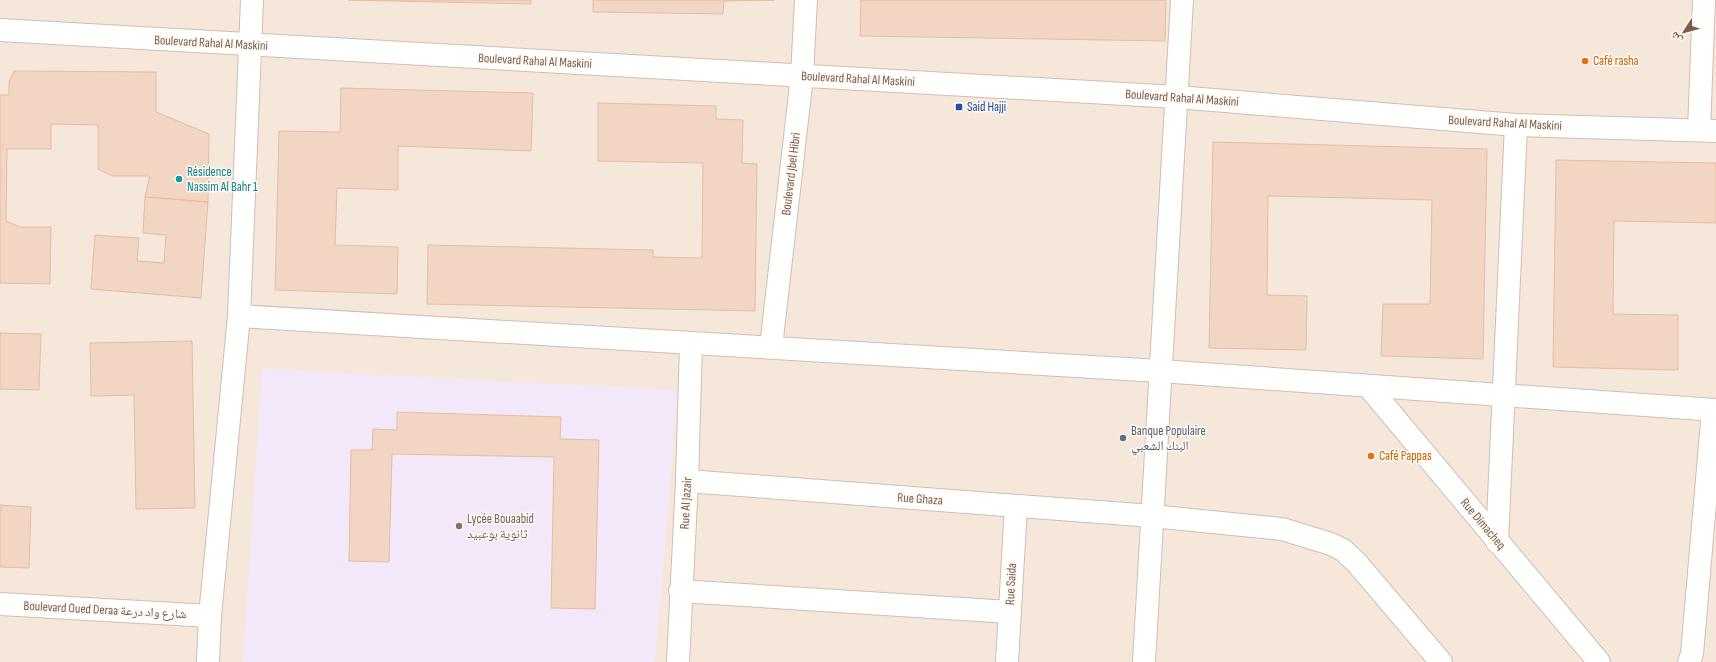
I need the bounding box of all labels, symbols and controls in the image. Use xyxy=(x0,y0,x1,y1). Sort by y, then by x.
north arrow xyxy=(1664,12,1704,52)
text: ش xyxy=(1667,28,1686,46)
street label: Boulevard Rahal Al Maskini xyxy=(154,32,268,54)
street label: Boulevard Rahal Al Maskini xyxy=(478,50,592,72)
place label: Café rasha xyxy=(1593,53,1639,69)
marker: Café rasha xyxy=(1580,56,1590,66)
street label: Boulevard Rahal Al Maskini xyxy=(801,68,915,90)
street label: Boulevard Rahal Al Maskini xyxy=(1125,86,1239,110)
place label: Said Hajji xyxy=(967,99,1006,115)
marker: Said Hajji xyxy=(954,102,964,112)
street label: Boulevard Rahal Al Maskini xyxy=(1448,112,1562,134)
street label: Boulevard Jbel Hibri xyxy=(778,132,804,216)
place label: Résidence Nassim Al Bahr 1 xyxy=(187,164,258,195)
marker: Résidence Nassim Al Bahr 1 xyxy=(174,174,184,184)
place label: Banque Populaire البنك الشعبي xyxy=(1131,423,1206,456)
marker: Banque Populaire البنك الشعبي xyxy=(1118,433,1128,443)
place label: Café Pappas xyxy=(1379,448,1432,464)
marker: Café Pappas xyxy=(1366,451,1376,461)
street label: Rue Al Jazair xyxy=(677,476,695,530)
street label: Rue Ghaza xyxy=(897,489,943,509)
street label: Rue Dimacheq xyxy=(1457,495,1509,553)
place label: Lycée Bouaabid ثانوية بوعبيد xyxy=(467,511,534,542)
marker: Lycée Bouaabid ثانوية بوعبيد xyxy=(454,521,464,531)
street label: Rue Saida xyxy=(1002,563,1020,605)
street label: Boulevard Oued Deraa شارع واد درعة xyxy=(23,598,187,623)

